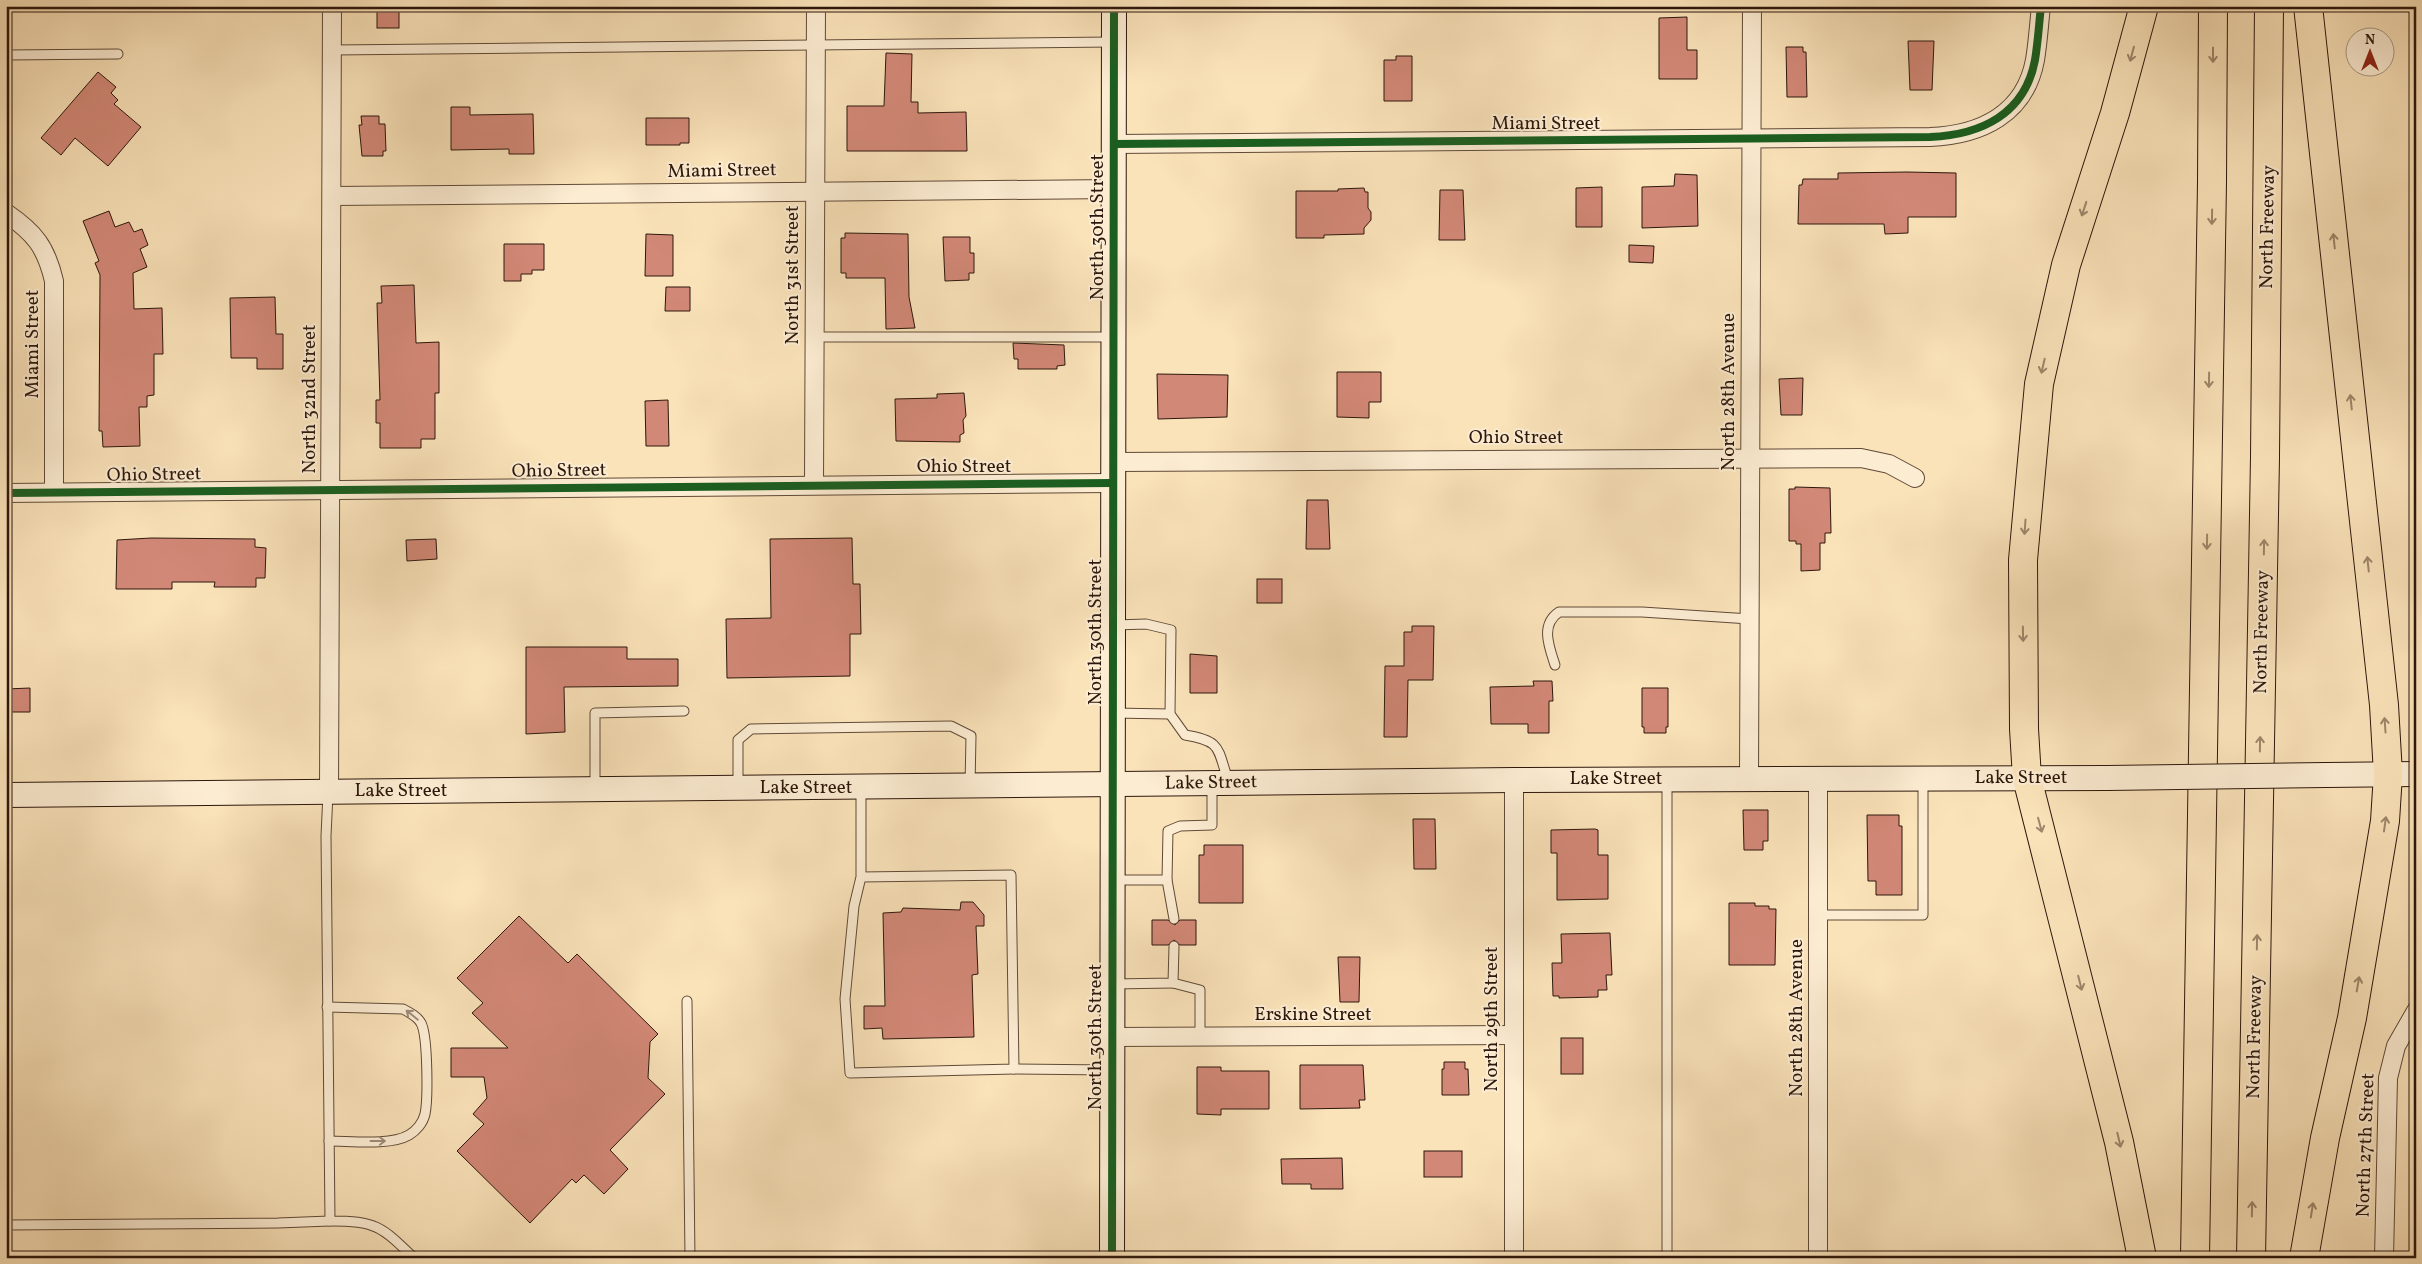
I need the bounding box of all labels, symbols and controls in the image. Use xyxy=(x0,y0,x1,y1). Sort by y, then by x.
north arrow xyxy=(2344,28,2394,78)
text: N xyxy=(2365,31,2375,50)
one-way arrow xyxy=(2127,45,2136,61)
one-way arrow xyxy=(2208,46,2218,63)
street label: Miami Street xyxy=(1491,111,1601,137)
street label: North 30th Street xyxy=(1085,154,1111,300)
street label: Miami Street xyxy=(667,157,777,185)
street label: North Freeway xyxy=(2254,165,2282,289)
one-way arrow xyxy=(2079,200,2088,216)
street label: North 31st Street xyxy=(780,205,806,345)
one-way arrow xyxy=(2207,209,2217,225)
one-way arrow xyxy=(2329,233,2339,249)
street label: Miami Street xyxy=(20,289,46,399)
street label: North 28th Avenue xyxy=(1716,313,1742,471)
street label: North 32nd Street xyxy=(297,324,323,474)
one-way arrow xyxy=(2038,357,2047,373)
one-way arrow xyxy=(2204,372,2214,388)
one-way arrow xyxy=(2346,394,2356,410)
street label: Ohio Street xyxy=(1469,425,1564,451)
street label: Ohio Street xyxy=(917,454,1012,480)
street label: Ohio Street xyxy=(511,457,607,485)
street label: Ohio Street xyxy=(106,461,202,489)
one-way arrow xyxy=(2020,519,2029,535)
one-way arrow xyxy=(2202,534,2212,550)
one-way arrow xyxy=(2259,539,2268,555)
one-way arrow xyxy=(2364,556,2373,572)
street label: North 30th Street xyxy=(1083,559,1109,705)
street label: North Freeway xyxy=(2248,570,2276,694)
one-way arrow xyxy=(2018,625,2028,641)
one-way arrow xyxy=(2380,718,2390,734)
one-way arrow xyxy=(2255,736,2265,752)
street label: Lake Street xyxy=(1975,765,2068,791)
street label: Lake Street xyxy=(1570,766,1663,792)
street label: Lake Street xyxy=(1164,769,1258,797)
street label: Lake Street xyxy=(760,775,853,801)
street label: Lake Street xyxy=(355,778,448,804)
one-way arrow xyxy=(2380,816,2390,832)
one-way arrow xyxy=(2035,817,2045,833)
one-way arrow xyxy=(2252,934,2262,950)
street label: North 28th Avenue xyxy=(1784,939,1810,1097)
street label: North 29th Street xyxy=(1479,946,1505,1092)
street label: North 30th Street xyxy=(1083,964,1109,1110)
one-way arrow xyxy=(2076,974,2085,990)
street label: North Freeway xyxy=(2241,975,2269,1099)
one-way arrow xyxy=(2354,976,2364,992)
street label: Erskine Street xyxy=(1254,1002,1372,1028)
one-way arrow xyxy=(406,1010,419,1021)
street label: North 27th Street xyxy=(2350,1072,2382,1218)
one-way arrow xyxy=(2115,1132,2124,1148)
one-way arrow xyxy=(370,1136,386,1146)
one-way arrow xyxy=(2247,1201,2257,1218)
one-way arrow xyxy=(2307,1202,2317,1218)

